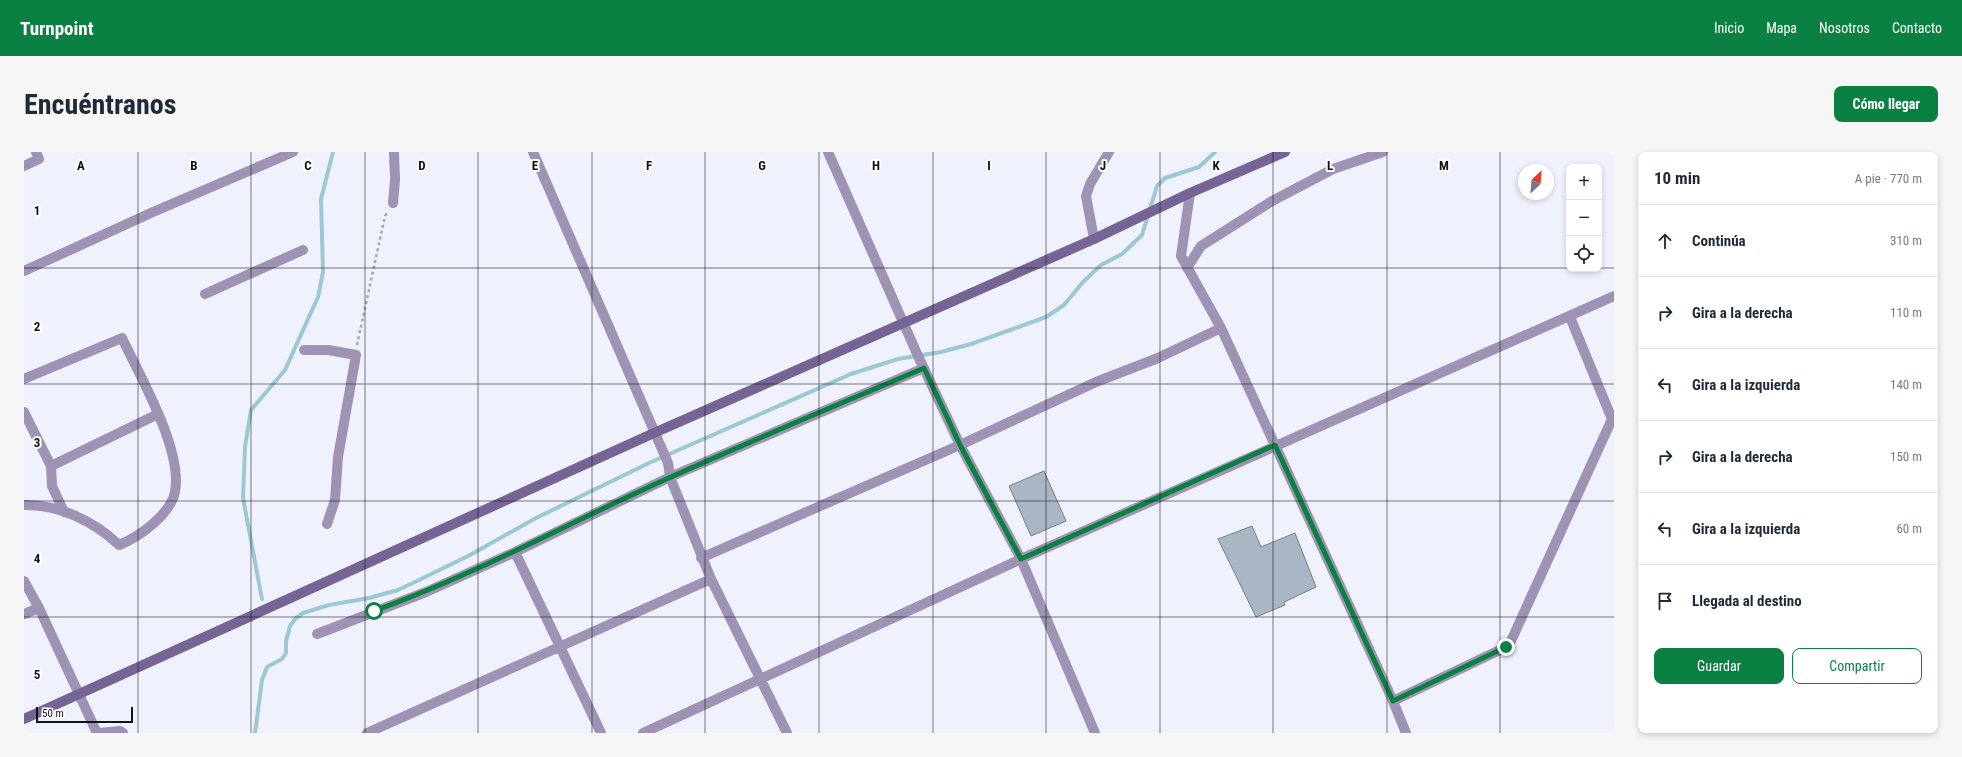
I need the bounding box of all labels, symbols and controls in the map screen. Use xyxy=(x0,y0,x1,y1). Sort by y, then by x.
text: Turnpoint xyxy=(20,17,94,40)
text: Inicio xyxy=(1714,20,1744,36)
text: Mapa xyxy=(1766,20,1797,36)
text: Nosotros xyxy=(1819,20,1870,36)
text: Contacto xyxy=(1892,20,1942,36)
button: Cómo llegar xyxy=(1834,86,1938,122)
text: Encuéntranos xyxy=(24,88,176,121)
text: A xyxy=(77,158,85,173)
text: B xyxy=(190,158,198,173)
text: C xyxy=(304,158,312,173)
text: D xyxy=(418,158,426,173)
text: E xyxy=(532,158,539,173)
text: F xyxy=(646,158,652,173)
text: G xyxy=(758,158,766,173)
text: H xyxy=(872,158,880,173)
text: I xyxy=(987,158,991,173)
text: J xyxy=(1100,158,1106,173)
text: K xyxy=(1212,158,1220,173)
text: L xyxy=(1327,158,1333,173)
text: M xyxy=(1439,158,1449,173)
north arrow xyxy=(1518,164,1554,200)
map controls xyxy=(1566,164,1602,272)
button: + xyxy=(1566,164,1602,200)
text: 10 min xyxy=(1654,168,1700,188)
text: A pie · 770 m xyxy=(1855,171,1922,186)
button: − xyxy=(1566,200,1602,236)
text: 1 xyxy=(34,203,40,218)
icon: ahead xyxy=(1654,230,1676,252)
text: Continúa xyxy=(1692,232,1746,250)
text: 310 m xyxy=(1890,233,1922,248)
button: locate xyxy=(1566,236,1602,272)
icon: right xyxy=(1654,302,1676,324)
text: Gira a la derecha xyxy=(1692,304,1793,322)
text: 110 m xyxy=(1890,305,1922,320)
text: 2 xyxy=(34,319,41,334)
icon: left xyxy=(1654,374,1676,396)
text: Gira a la izquierda xyxy=(1692,376,1800,394)
text: 140 m xyxy=(1890,377,1922,392)
text: 3 xyxy=(34,435,40,450)
icon: right xyxy=(1654,446,1676,468)
text: Gira a la derecha xyxy=(1692,448,1793,466)
text: 150 m xyxy=(1890,449,1922,464)
icon: left xyxy=(1654,518,1676,540)
text: Gira a la izquierda xyxy=(1692,520,1800,538)
text: 60 m xyxy=(1896,521,1922,536)
text: 4 xyxy=(34,551,41,566)
icon: arrive xyxy=(1654,590,1676,612)
text: Llegada al destino xyxy=(1692,592,1802,610)
route start xyxy=(365,602,383,620)
route end xyxy=(1497,638,1515,656)
button: Guardar xyxy=(1654,648,1784,684)
button: Compartir xyxy=(1792,648,1922,684)
text: 5 xyxy=(34,667,41,682)
scale bar xyxy=(36,705,133,724)
text: 50 m xyxy=(42,707,64,720)

